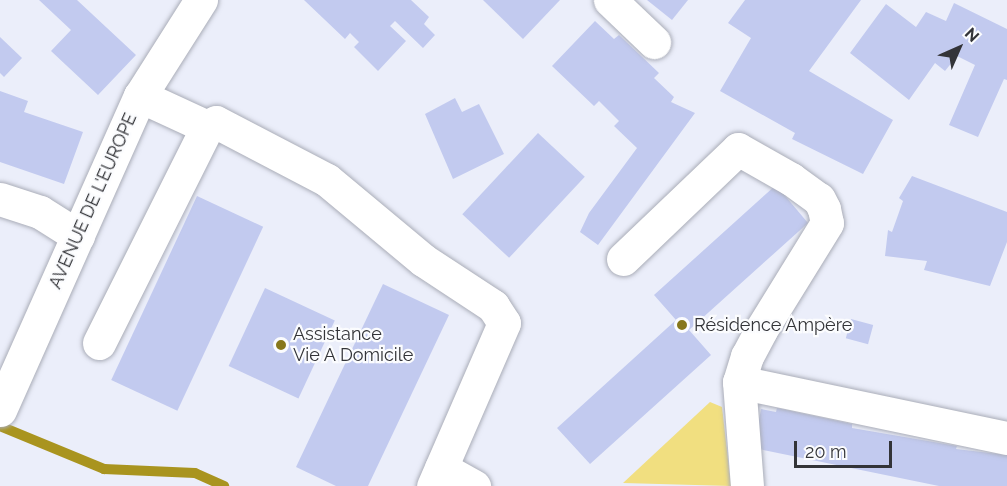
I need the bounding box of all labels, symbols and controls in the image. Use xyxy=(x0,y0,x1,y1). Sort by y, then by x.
north arrow xyxy=(929,18,989,78)
text: N xyxy=(961,24,983,46)
street label: AVENUE DE L'EUROPE xyxy=(44,110,142,292)
place label: Résidence Ampère xyxy=(694,314,853,336)
marker: Résidence Ampère xyxy=(675,318,689,332)
place label: Assistance Vie A Domicile xyxy=(293,324,414,366)
marker: Assistance Vie A Domicile xyxy=(274,338,288,352)
scale bar xyxy=(797,429,894,467)
text: 20 m xyxy=(805,441,847,462)

